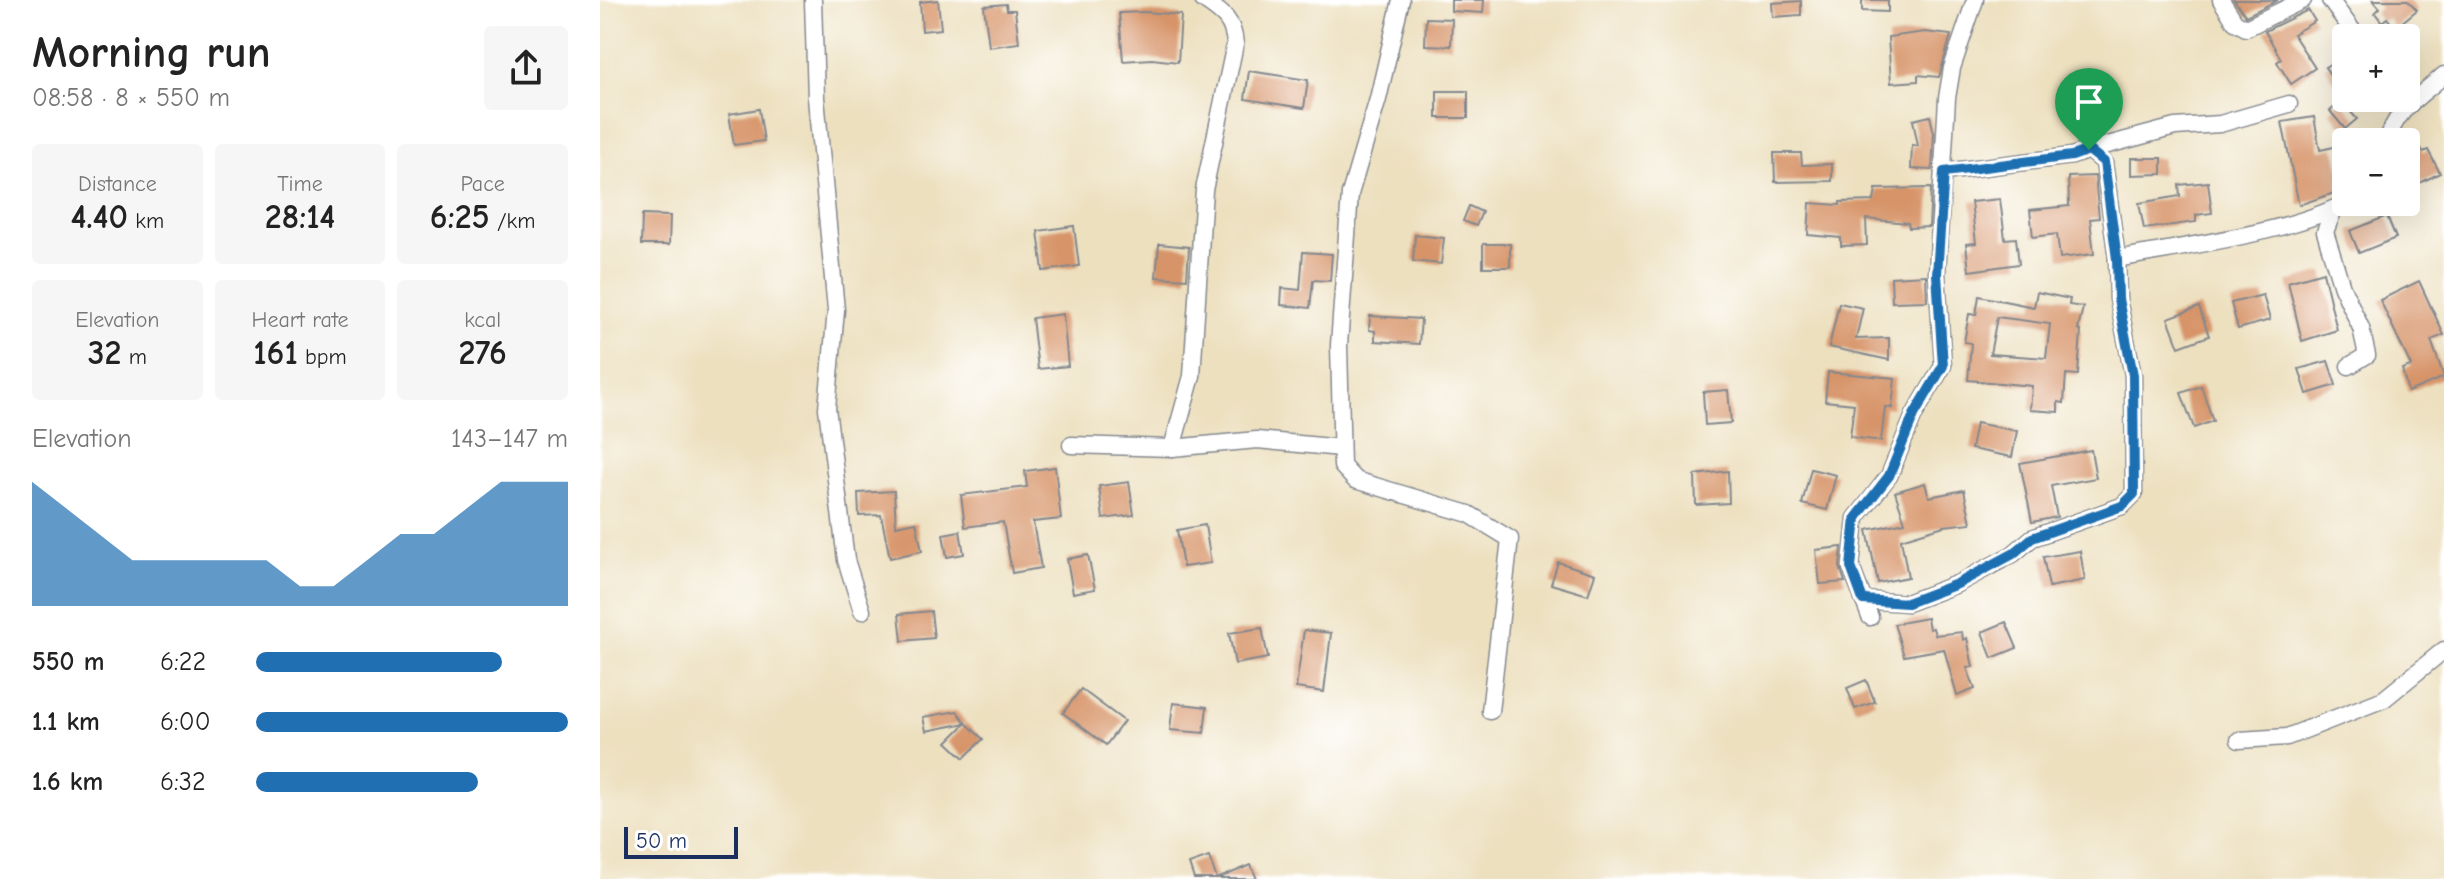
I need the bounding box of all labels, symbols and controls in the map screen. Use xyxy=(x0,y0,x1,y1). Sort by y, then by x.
map controls xyxy=(2332,24,2420,216)
button: + xyxy=(2332,24,2420,112)
button: share xyxy=(484,26,568,110)
text: Morning run xyxy=(32,27,271,78)
pin xyxy=(2055,68,2123,150)
icon: arrive xyxy=(2067,80,2111,124)
text: 08:58 · 8 × 550 m xyxy=(32,83,230,113)
button: − xyxy=(2332,128,2420,216)
text: Distance xyxy=(78,171,157,197)
text: Time xyxy=(277,171,323,197)
text: Pace xyxy=(460,171,505,197)
text: 4.40 xyxy=(70,197,128,237)
text: 28:14 xyxy=(265,197,335,237)
text: 6:25 xyxy=(430,197,490,237)
text: km xyxy=(128,208,164,234)
text: /km xyxy=(490,208,535,234)
text: Elevation xyxy=(75,307,159,333)
text: Heart rate xyxy=(251,307,348,333)
text: kcal xyxy=(464,307,501,333)
text: 32 xyxy=(88,333,121,373)
text: 161 xyxy=(253,333,298,373)
text: 276 xyxy=(459,333,507,373)
text: m xyxy=(121,344,147,370)
text: bpm xyxy=(298,344,347,370)
text: Elevation xyxy=(32,424,132,454)
text: 143–147 m xyxy=(451,424,568,454)
text: 550 m xyxy=(32,647,104,677)
text: 6:22 xyxy=(160,647,206,677)
text: 1.1 km xyxy=(32,707,100,737)
text: 6:00 xyxy=(160,707,210,737)
text: 1.6 km xyxy=(32,767,103,797)
text: 6:32 xyxy=(160,767,206,797)
scale bar xyxy=(624,823,738,859)
text: 50 m xyxy=(636,828,687,854)

